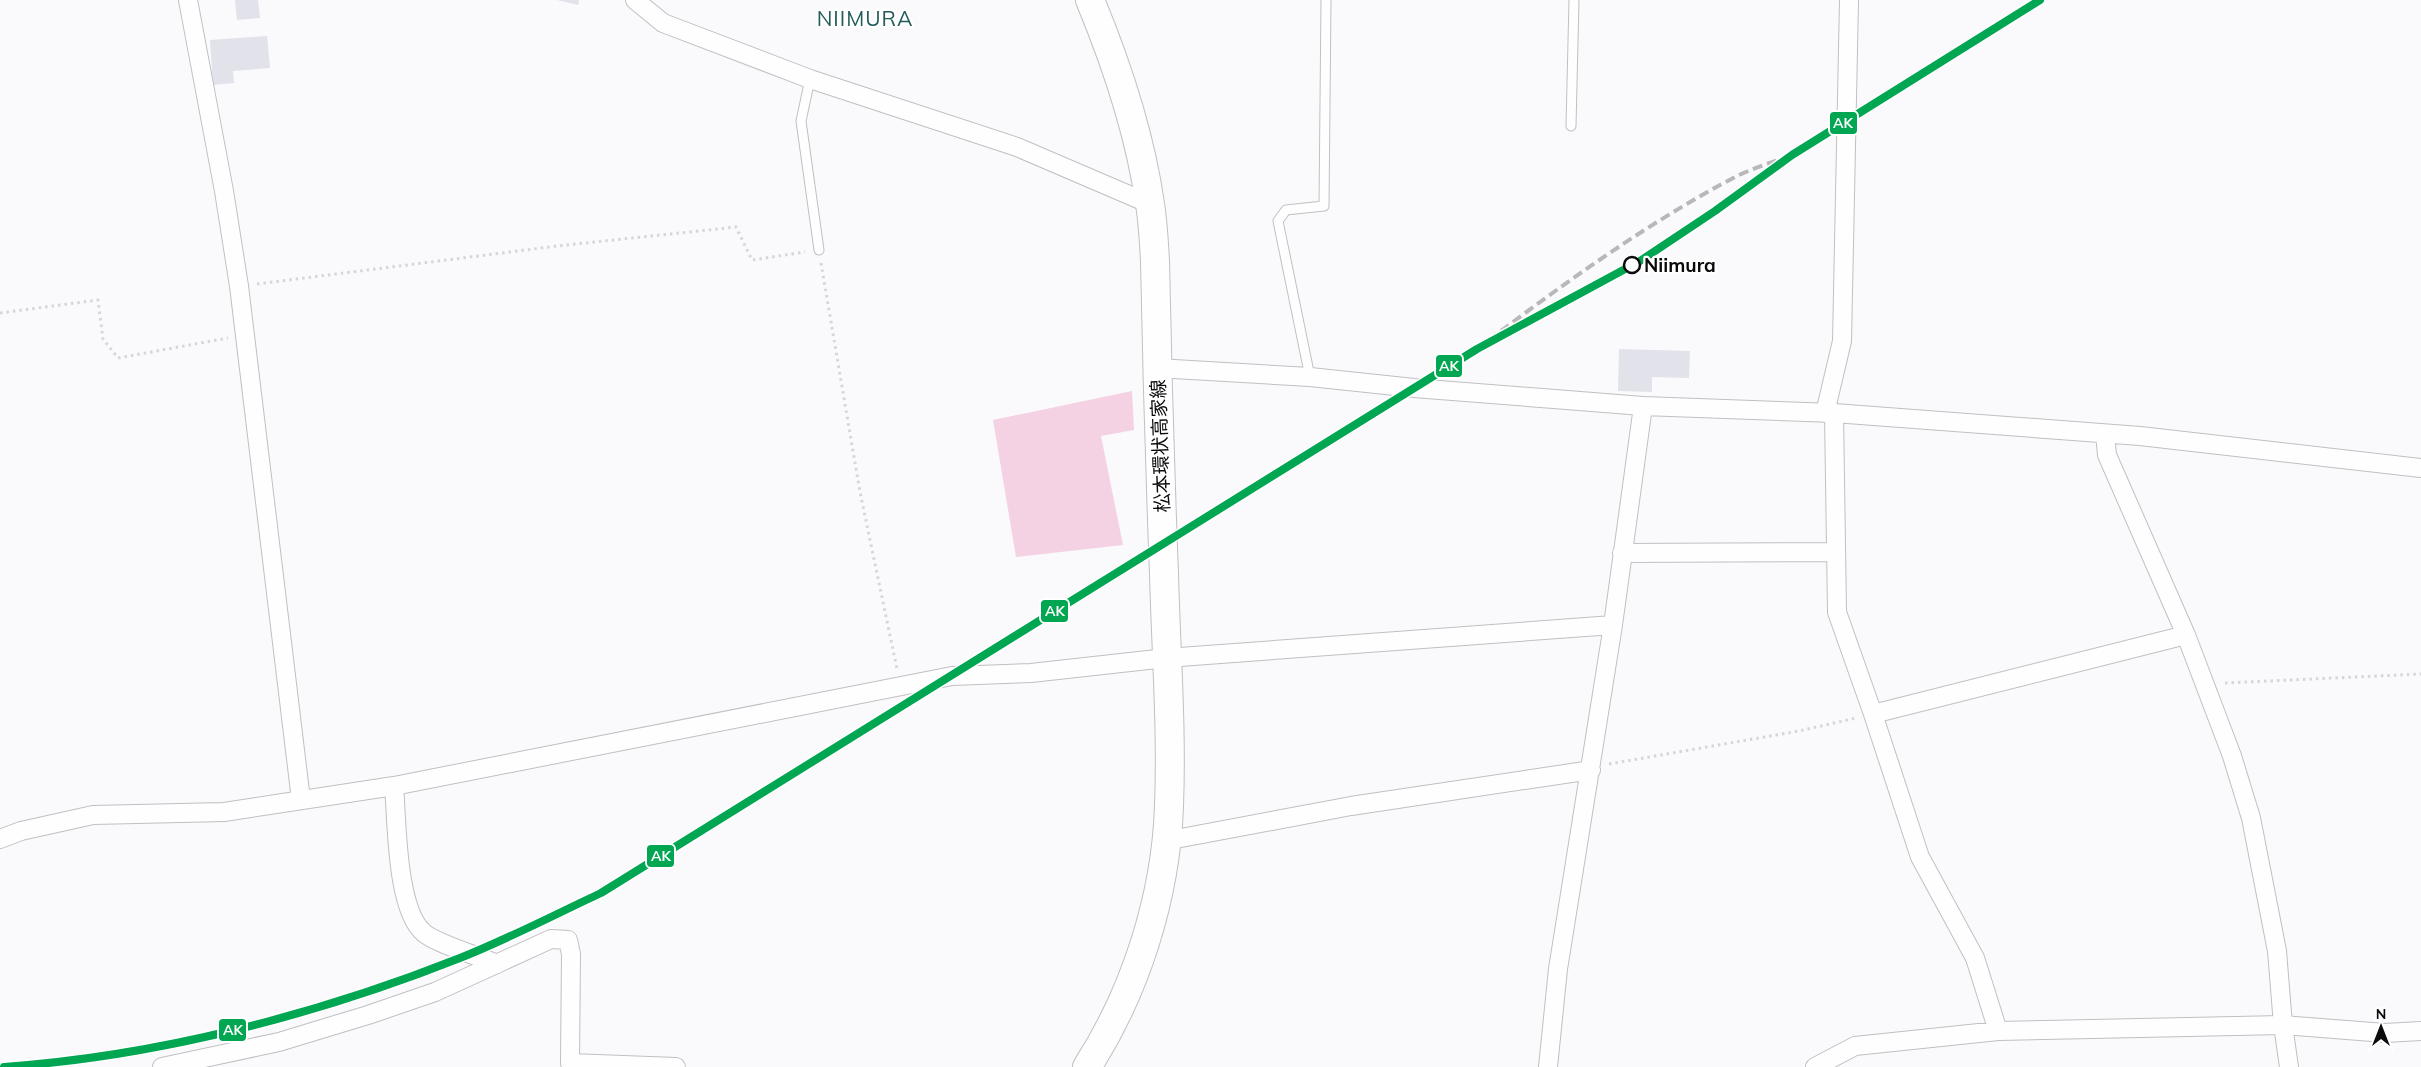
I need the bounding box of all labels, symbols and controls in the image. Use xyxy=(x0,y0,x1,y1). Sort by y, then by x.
district label: NIIMURA xyxy=(817,5,913,31)
line badge: AK xyxy=(1829,111,1858,135)
text: AK xyxy=(1833,114,1854,132)
place label: Niimura xyxy=(1644,253,1716,277)
marker: Niimura xyxy=(1623,256,1641,274)
line badge: AK xyxy=(1435,354,1463,378)
text: AK xyxy=(1439,357,1460,375)
street label: 松本環状高家線 xyxy=(1146,379,1174,513)
line badge: AK xyxy=(1040,599,1069,623)
text: AK xyxy=(1045,602,1066,620)
line badge: AK xyxy=(646,844,675,868)
text: AK xyxy=(651,847,672,865)
north arrow xyxy=(2356,1002,2406,1052)
text: N xyxy=(2376,1005,2386,1023)
line badge: AK xyxy=(218,1018,247,1042)
text: AK xyxy=(223,1021,244,1039)

